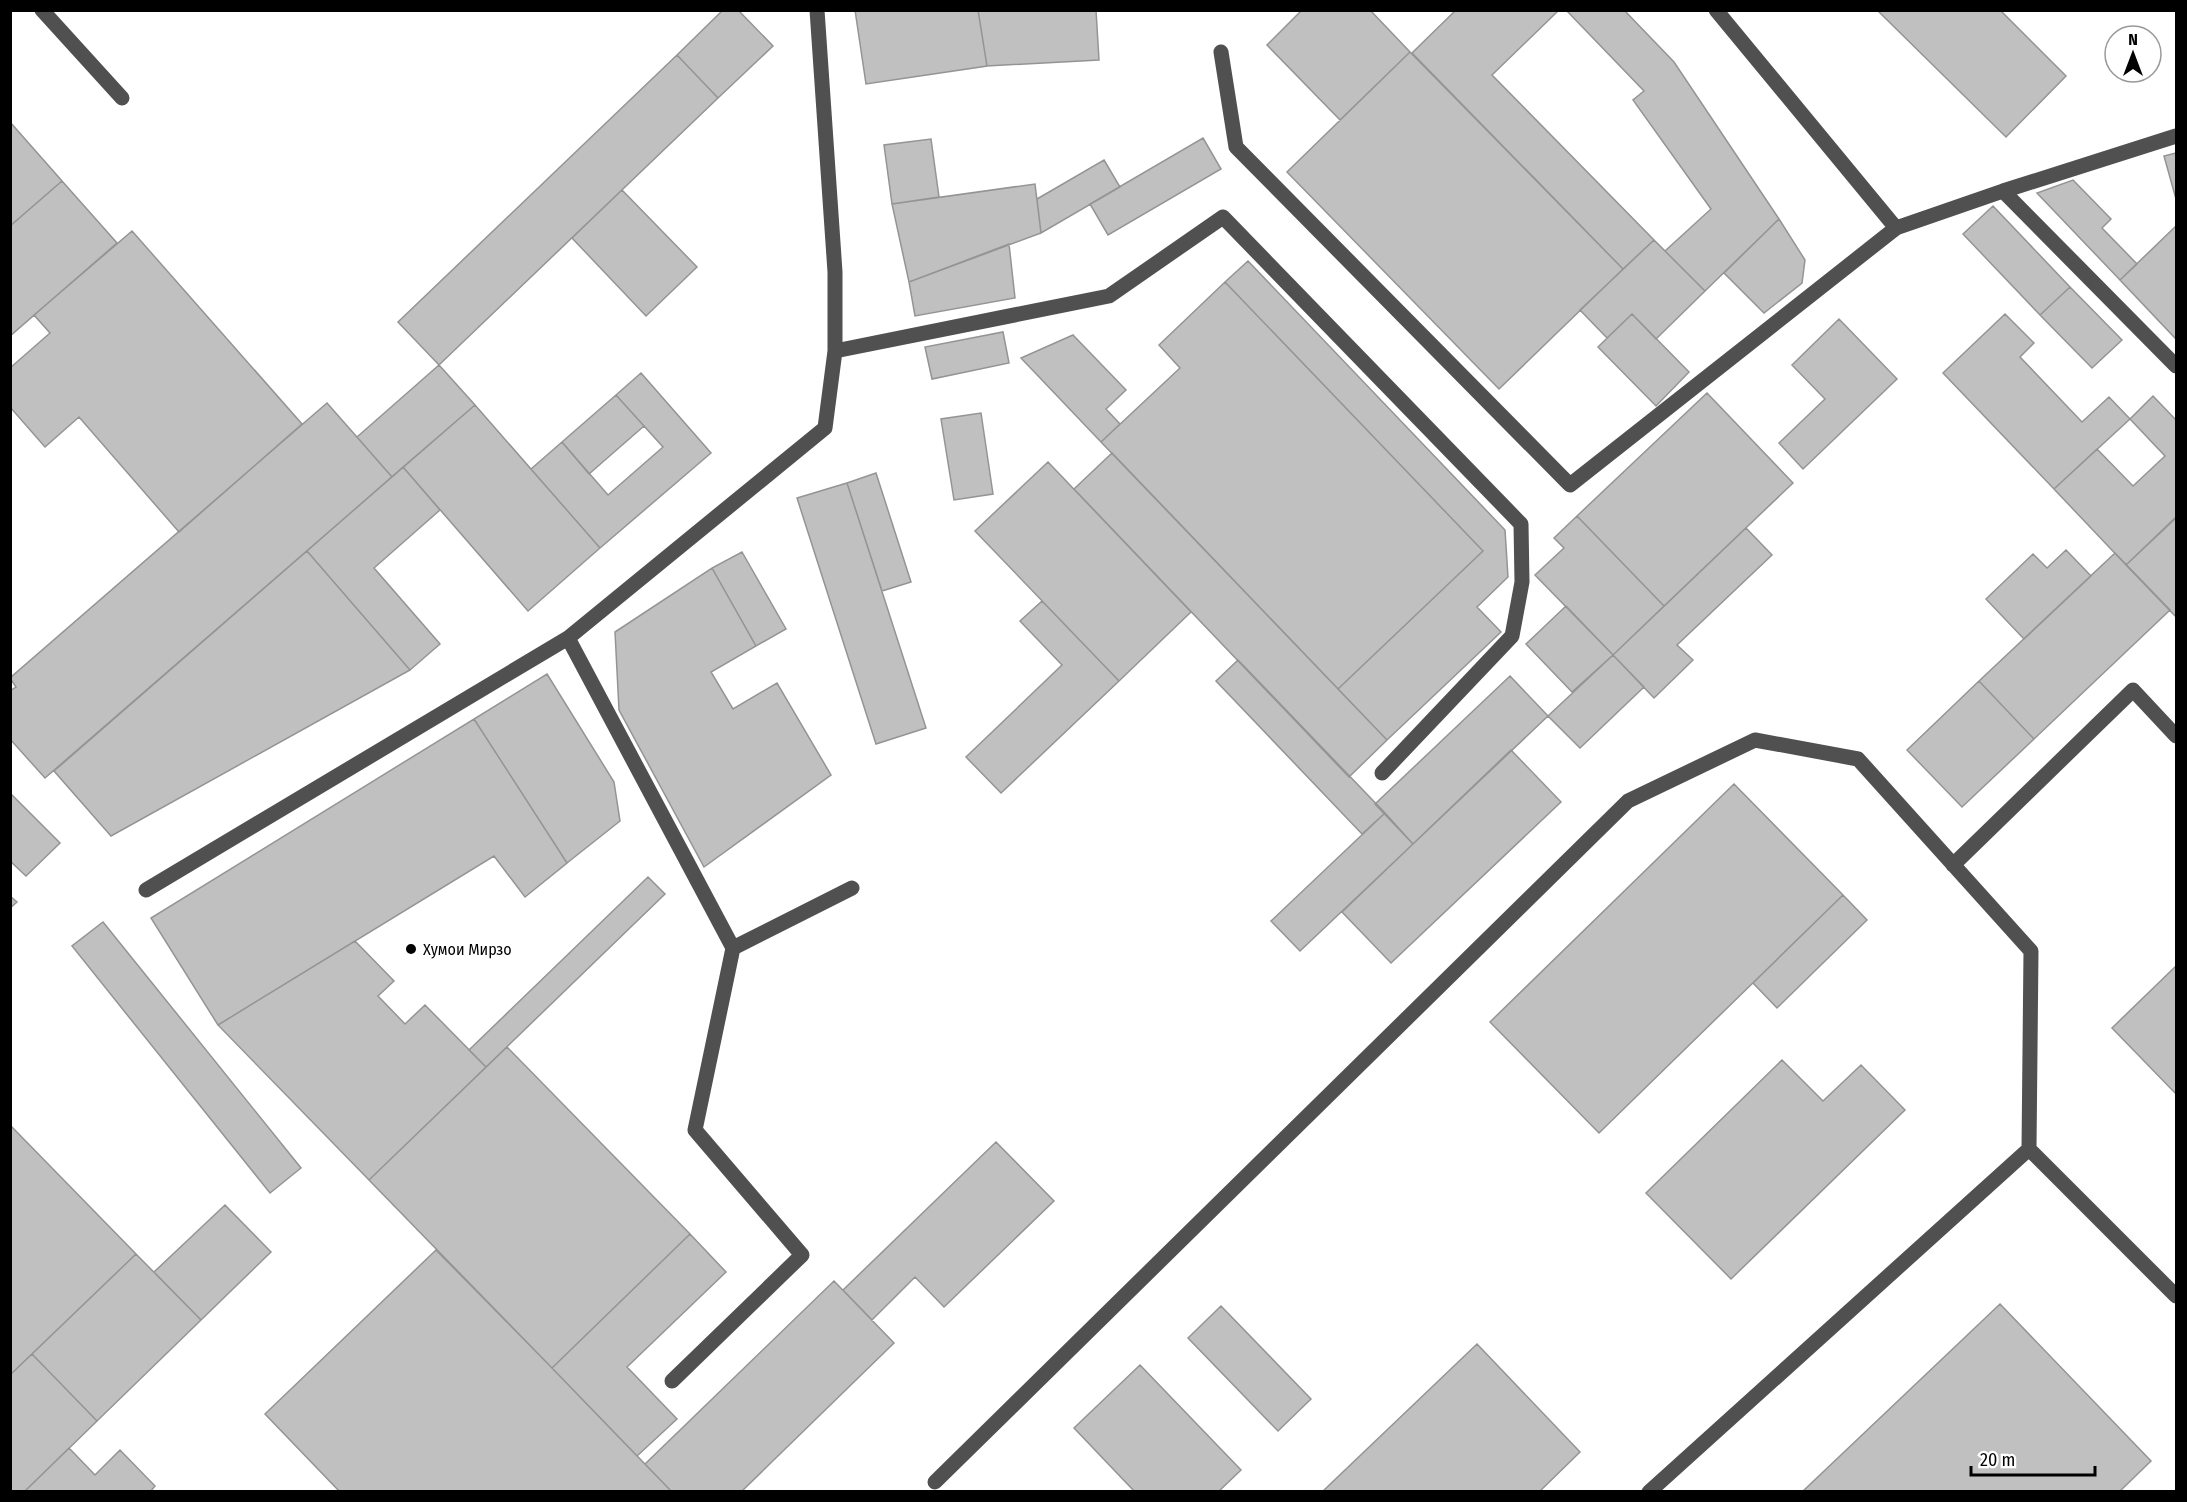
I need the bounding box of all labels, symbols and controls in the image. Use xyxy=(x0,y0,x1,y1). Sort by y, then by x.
north arrow xyxy=(2103,24,2163,84)
text: N xyxy=(2128,30,2138,49)
place label: Хумои Мирзо xyxy=(423,940,512,959)
marker: Хумои Мирзо xyxy=(404,942,418,956)
scale bar xyxy=(1971,1439,2096,1477)
text: 20 m xyxy=(1980,1449,2015,1471)

